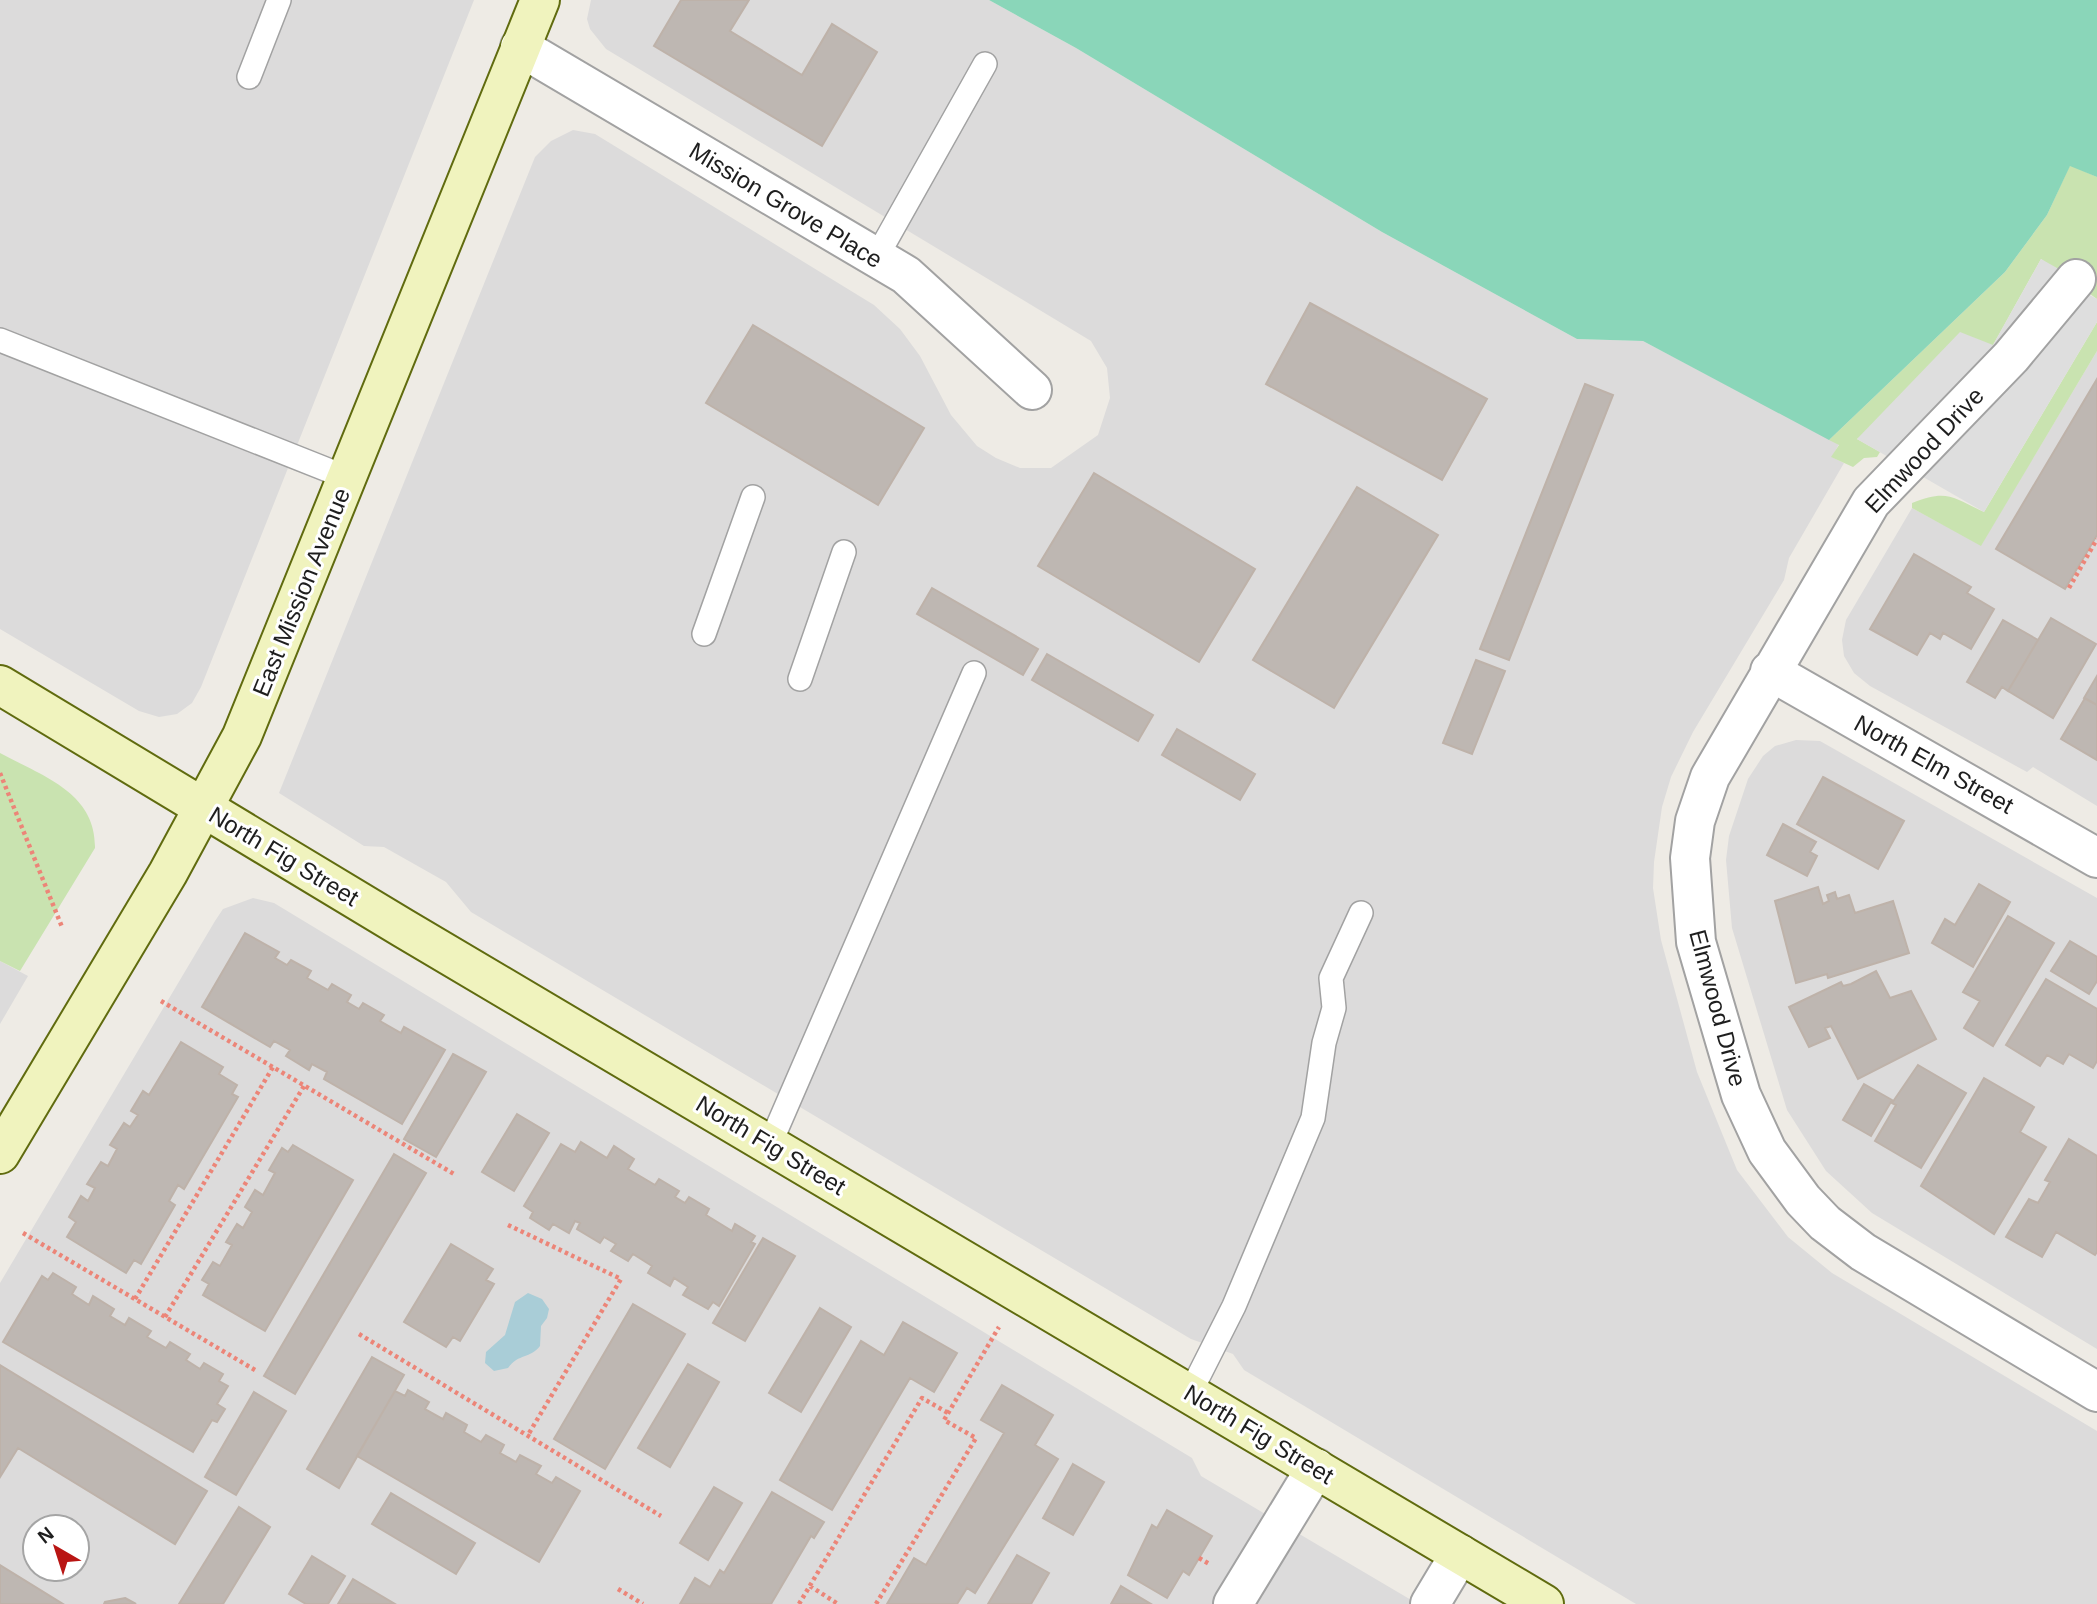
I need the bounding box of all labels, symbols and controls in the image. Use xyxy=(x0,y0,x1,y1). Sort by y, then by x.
street label: Mission Grove Place xyxy=(685,137,887,273)
street label: Elmwood Drive xyxy=(1859,382,1989,518)
street label: East Mission Avenue xyxy=(247,484,355,700)
street label: North Elm Street xyxy=(1850,709,2018,819)
street label: North Fig Street xyxy=(204,801,364,911)
street label: Elmwood Drive xyxy=(1684,927,1752,1089)
street label: North Fig Street xyxy=(691,1090,851,1200)
street label: North Fig Street xyxy=(1179,1379,1339,1489)
north arrow xyxy=(21,1513,91,1583)
text: N xyxy=(34,1523,58,1548)

